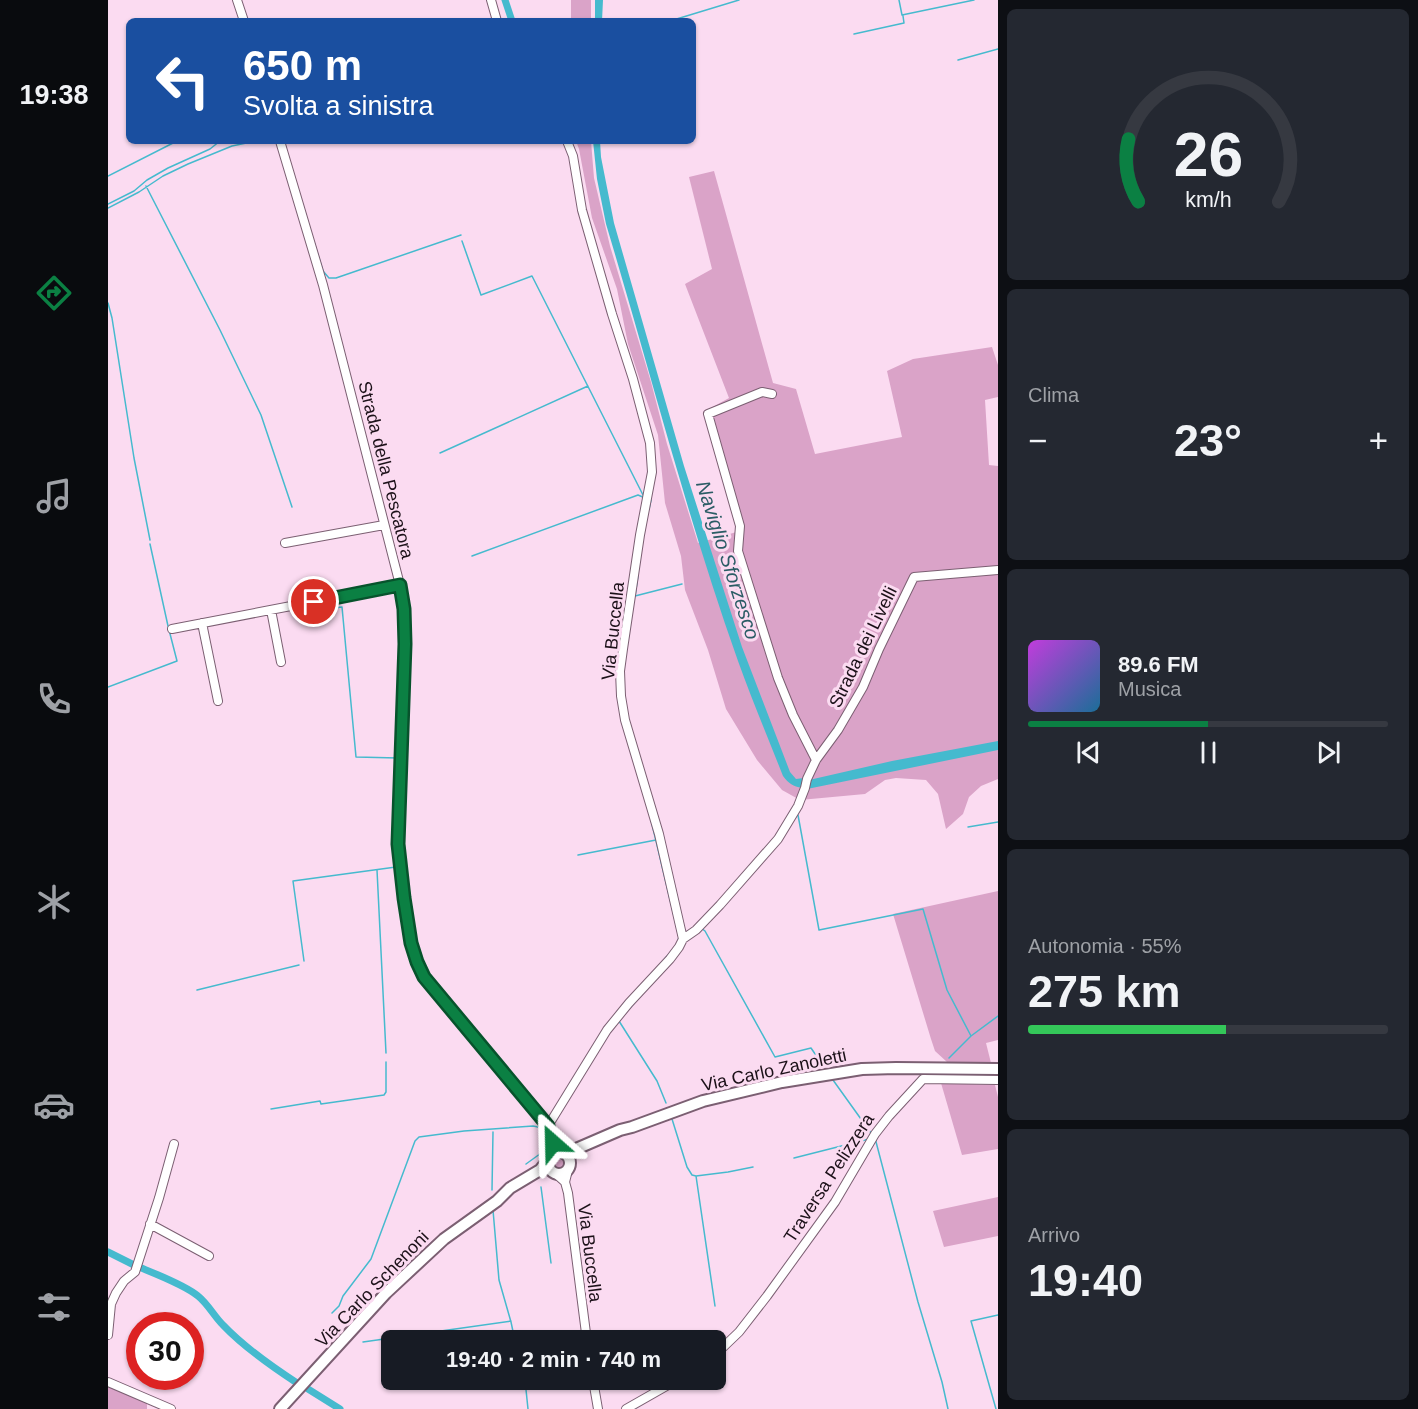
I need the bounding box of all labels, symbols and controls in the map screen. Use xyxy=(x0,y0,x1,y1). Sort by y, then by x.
icon: left xyxy=(144,42,222,120)
text: 650 m xyxy=(243,42,362,89)
text: 19:38 xyxy=(19,80,89,110)
text: Svolta a sinistra xyxy=(243,91,434,121)
text: 26 xyxy=(1173,120,1243,189)
text: km/h xyxy=(1185,188,1231,212)
icon: directions xyxy=(33,272,75,314)
street label: Strada della Pescatora xyxy=(354,379,418,562)
text: Clima xyxy=(1028,384,1079,406)
text: 23° xyxy=(1174,415,1242,466)
text: − xyxy=(1028,422,1047,459)
text: + xyxy=(1369,422,1388,459)
icon: music xyxy=(33,475,75,517)
water label: Naviglio Sforzesco xyxy=(692,478,764,642)
pin xyxy=(288,576,339,627)
street label: Via Buccella xyxy=(598,580,628,681)
street label: Strada dei Livelli xyxy=(825,583,901,711)
icon: arrive xyxy=(297,585,330,618)
text: 89.6 FM xyxy=(1118,652,1199,677)
icon: phone xyxy=(33,678,75,720)
text: Musica xyxy=(1118,678,1181,700)
icon: previous xyxy=(1072,736,1105,769)
icon: pause xyxy=(1192,736,1225,769)
icon: next xyxy=(1312,736,1345,769)
icon: climate xyxy=(33,881,75,923)
text: Autonomia · 55% xyxy=(1028,935,1181,957)
text: 275 km xyxy=(1028,966,1181,1017)
street label: Via Carlo Zanoletti xyxy=(700,1045,848,1095)
icon: car xyxy=(33,1084,75,1126)
street label: Traversa Pelizzera xyxy=(780,1109,879,1246)
position arrow xyxy=(521,1111,585,1175)
street label: Via Buccella xyxy=(574,1203,606,1304)
text: Arrivo xyxy=(1028,1224,1080,1246)
street label: Via Carlo Schenoni xyxy=(311,1227,433,1351)
text: 19:40 xyxy=(1028,1255,1143,1306)
icon: filters xyxy=(33,1286,75,1328)
speed limit sign: 30 xyxy=(126,1312,204,1390)
text: 19:40 · 2 min · 740 m xyxy=(446,1347,661,1372)

